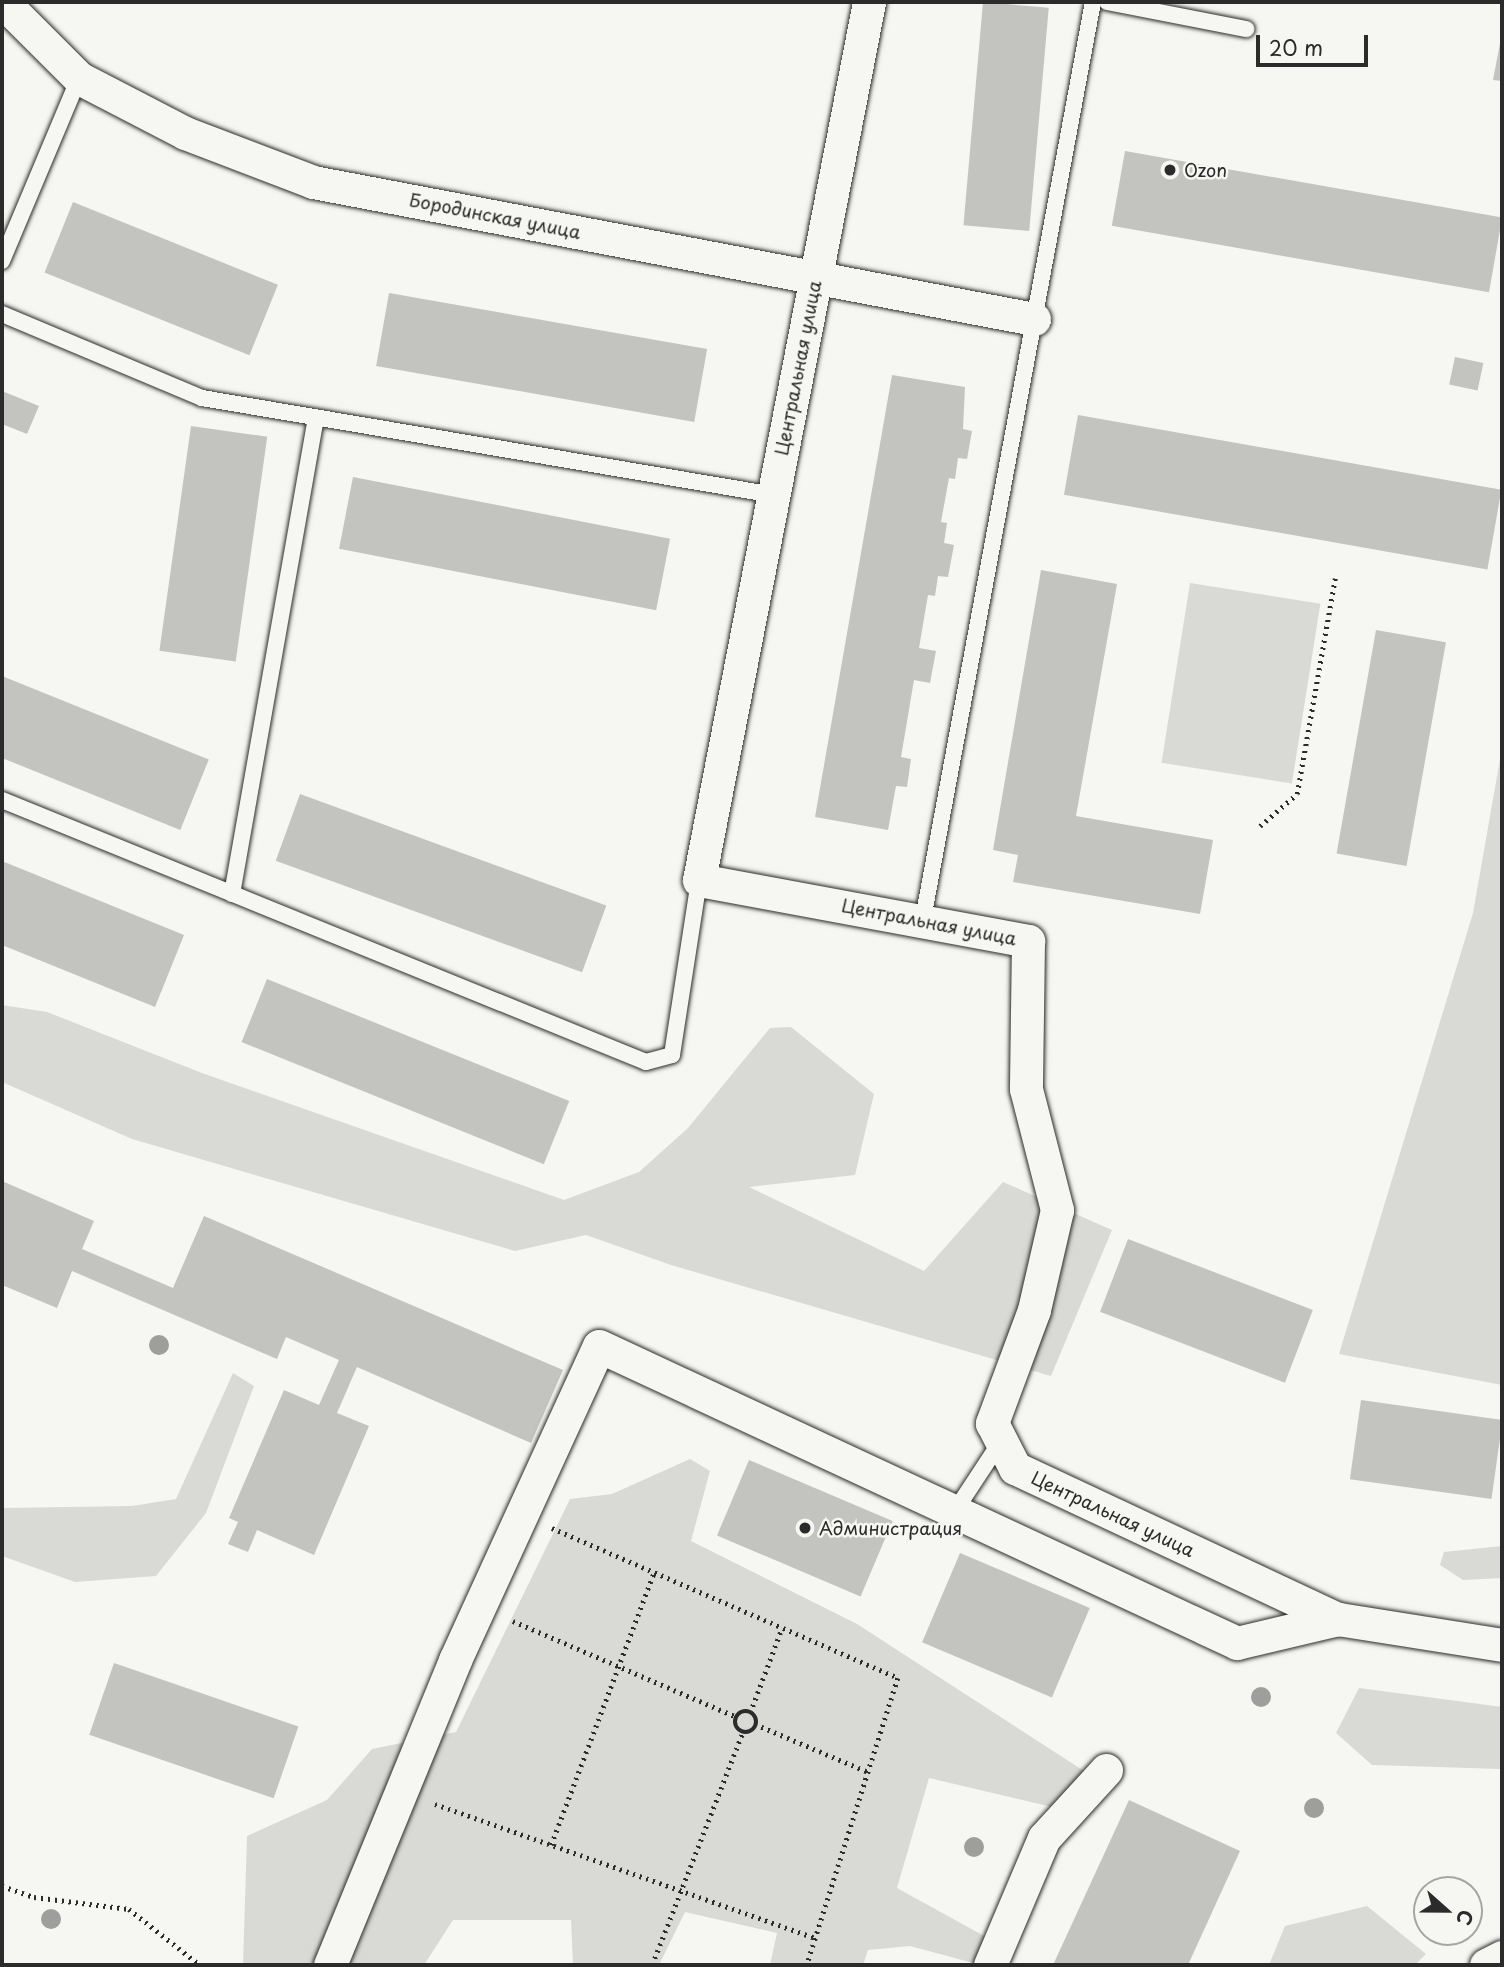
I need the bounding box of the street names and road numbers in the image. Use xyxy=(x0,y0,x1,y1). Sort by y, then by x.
street label: Бородинская улица xyxy=(407,189,583,243)
street label: Центральная улица xyxy=(770,279,826,457)
street label: Центральная улица xyxy=(840,894,1018,950)
street label: Центральная улица xyxy=(1028,1467,1198,1561)

